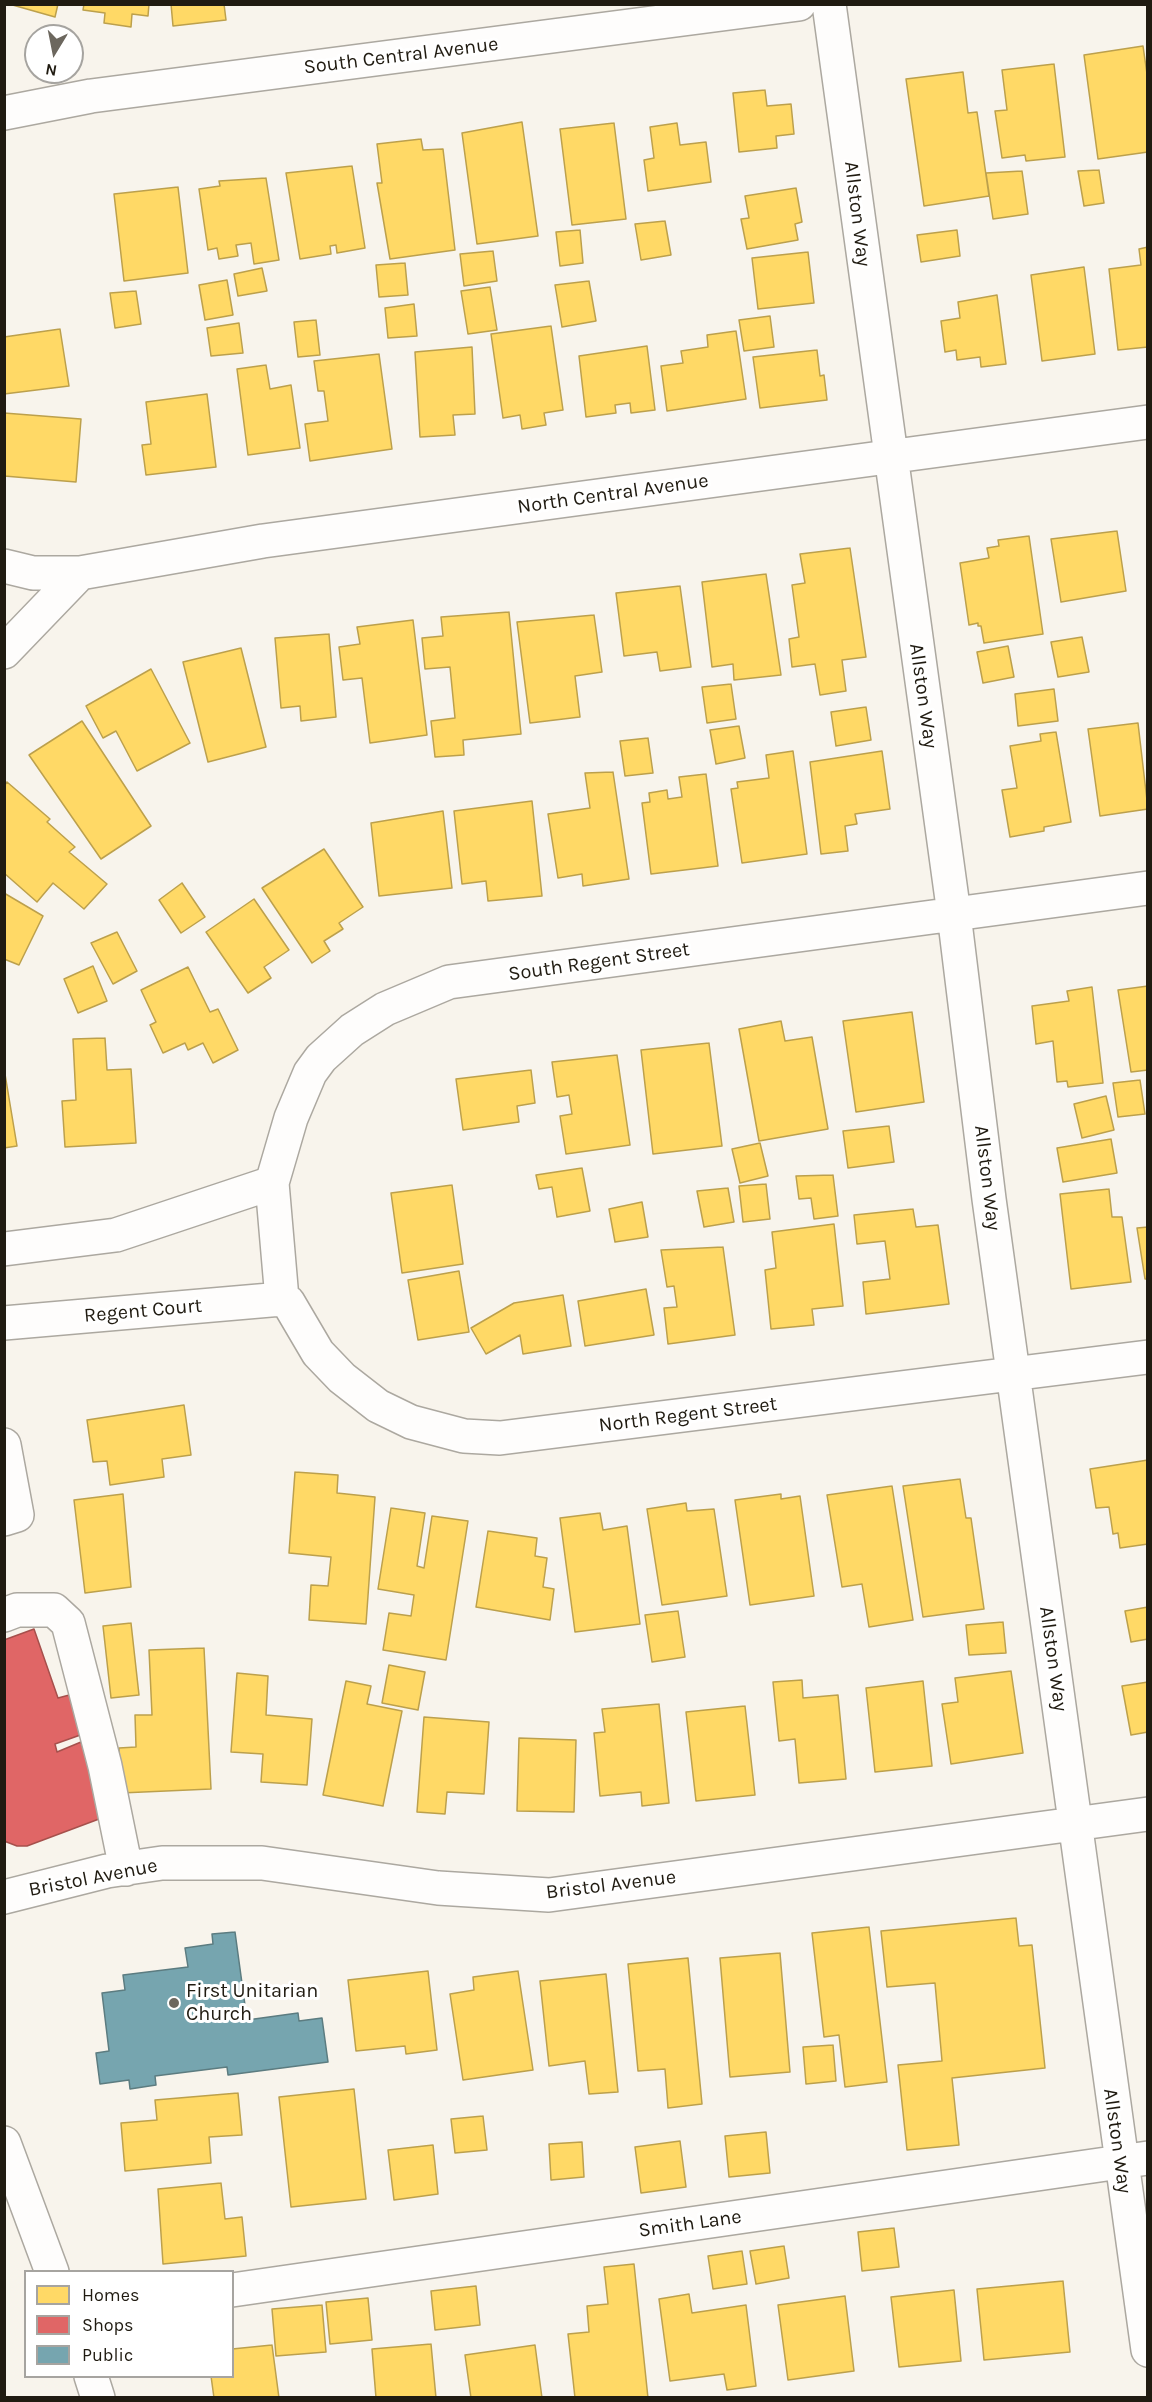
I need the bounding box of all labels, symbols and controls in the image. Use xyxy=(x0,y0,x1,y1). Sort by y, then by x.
north arrow xyxy=(24,24,84,84)
street label: South Central Avenue xyxy=(302,32,500,80)
text: N xyxy=(44,60,58,81)
street label: Allston Way xyxy=(839,160,875,268)
street label: North Central Avenue xyxy=(516,469,710,519)
street label: Allston Way xyxy=(904,642,942,750)
street label: South Regent Street xyxy=(507,937,691,987)
street label: Allston Way xyxy=(969,1124,1005,1232)
street label: Regent Court xyxy=(83,1294,203,1328)
street label: North Regent Street xyxy=(597,1392,779,1438)
street label: Allston Way xyxy=(1034,1605,1072,1713)
street label: Bristol Avenue xyxy=(27,1854,159,1902)
street label: Bristol Avenue xyxy=(545,1865,677,1905)
place label: First Unitarian Church xyxy=(186,1979,318,2026)
marker: First Unitarian Church xyxy=(167,1996,181,2010)
street label: Allston Way xyxy=(1098,2087,1136,2195)
street label: Smith Lane xyxy=(637,2205,743,2243)
legend xyxy=(24,2270,234,2378)
text: Homes xyxy=(82,2284,139,2306)
text: Shops xyxy=(82,2314,134,2336)
text: Public xyxy=(82,2344,133,2366)

